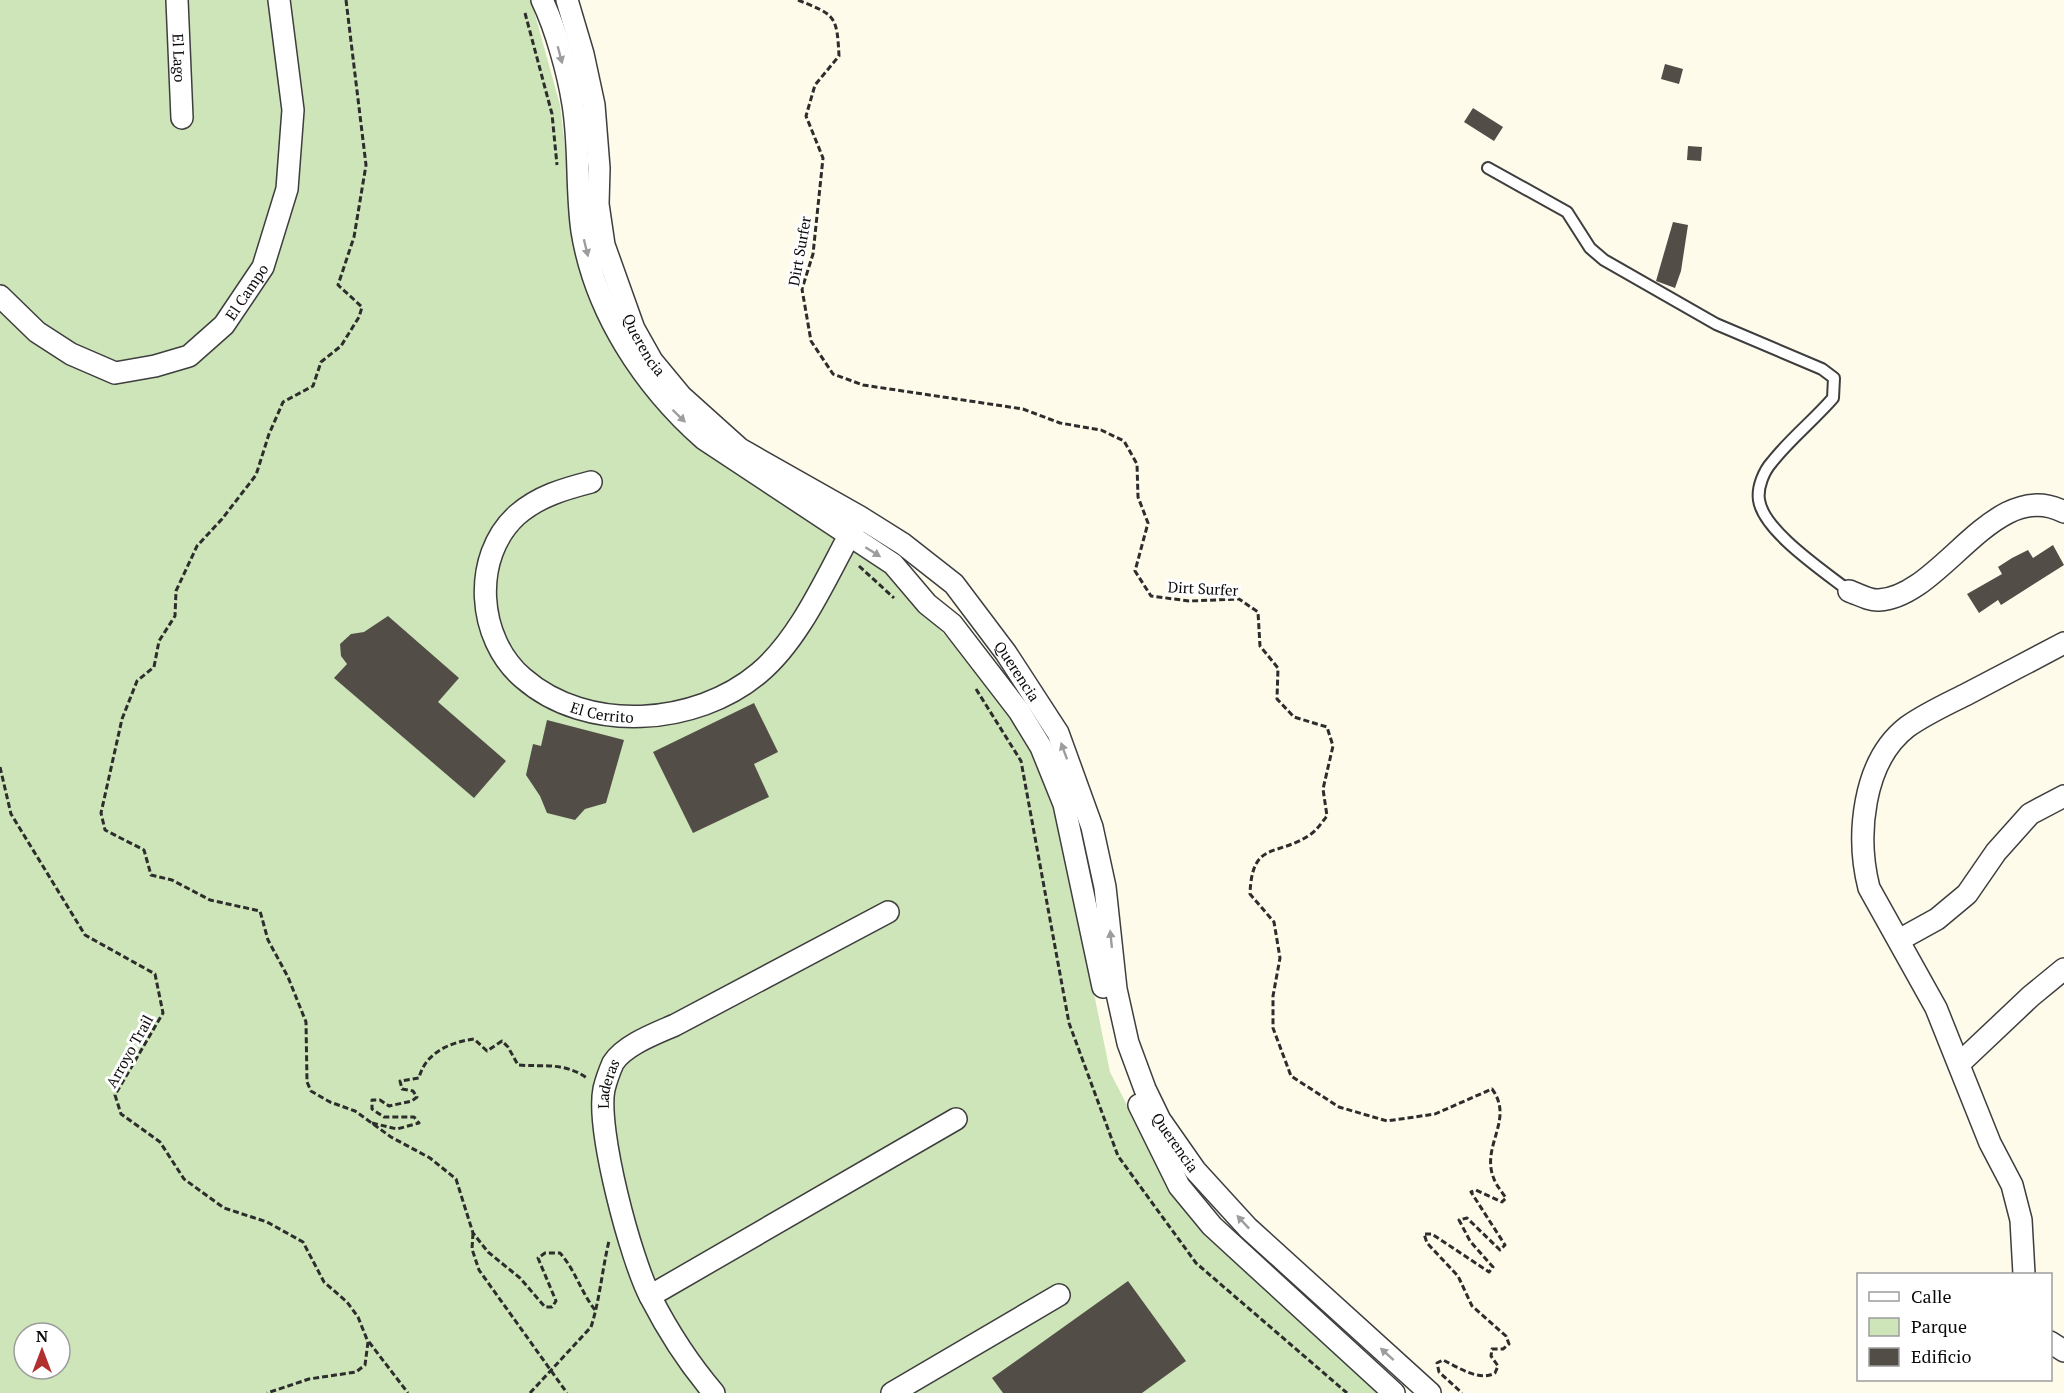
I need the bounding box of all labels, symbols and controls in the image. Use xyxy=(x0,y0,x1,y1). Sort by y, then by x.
street label: El Lago xyxy=(168,33,190,83)
one-way arrow xyxy=(556,46,566,65)
street label: Dirt Surfer xyxy=(783,214,815,288)
one-way arrow xyxy=(582,239,592,257)
street label: El Campo xyxy=(220,260,273,324)
street label: Querencia xyxy=(619,311,670,380)
one-way arrow xyxy=(672,409,686,423)
one-way arrow xyxy=(865,546,881,557)
street label: Dirt Surfer xyxy=(1167,576,1239,600)
street label: Querencia xyxy=(990,637,1045,705)
street label: El Cerrito xyxy=(568,697,634,727)
one-way arrow xyxy=(1059,742,1068,760)
one-way arrow xyxy=(1106,930,1115,949)
street label: Arroyo Trail xyxy=(101,1011,157,1091)
street label: Laderas xyxy=(593,1054,624,1109)
street label: Querencia xyxy=(1148,1109,1204,1176)
one-way arrow xyxy=(1237,1215,1250,1230)
legend xyxy=(1857,1273,2052,1381)
text: Calle xyxy=(1911,1284,1952,1308)
text: Parque xyxy=(1911,1314,1967,1338)
north arrow xyxy=(12,1321,72,1381)
text: N xyxy=(36,1325,48,1347)
text: Edificio xyxy=(1911,1344,1971,1368)
one-way arrow xyxy=(1379,1347,1394,1361)

